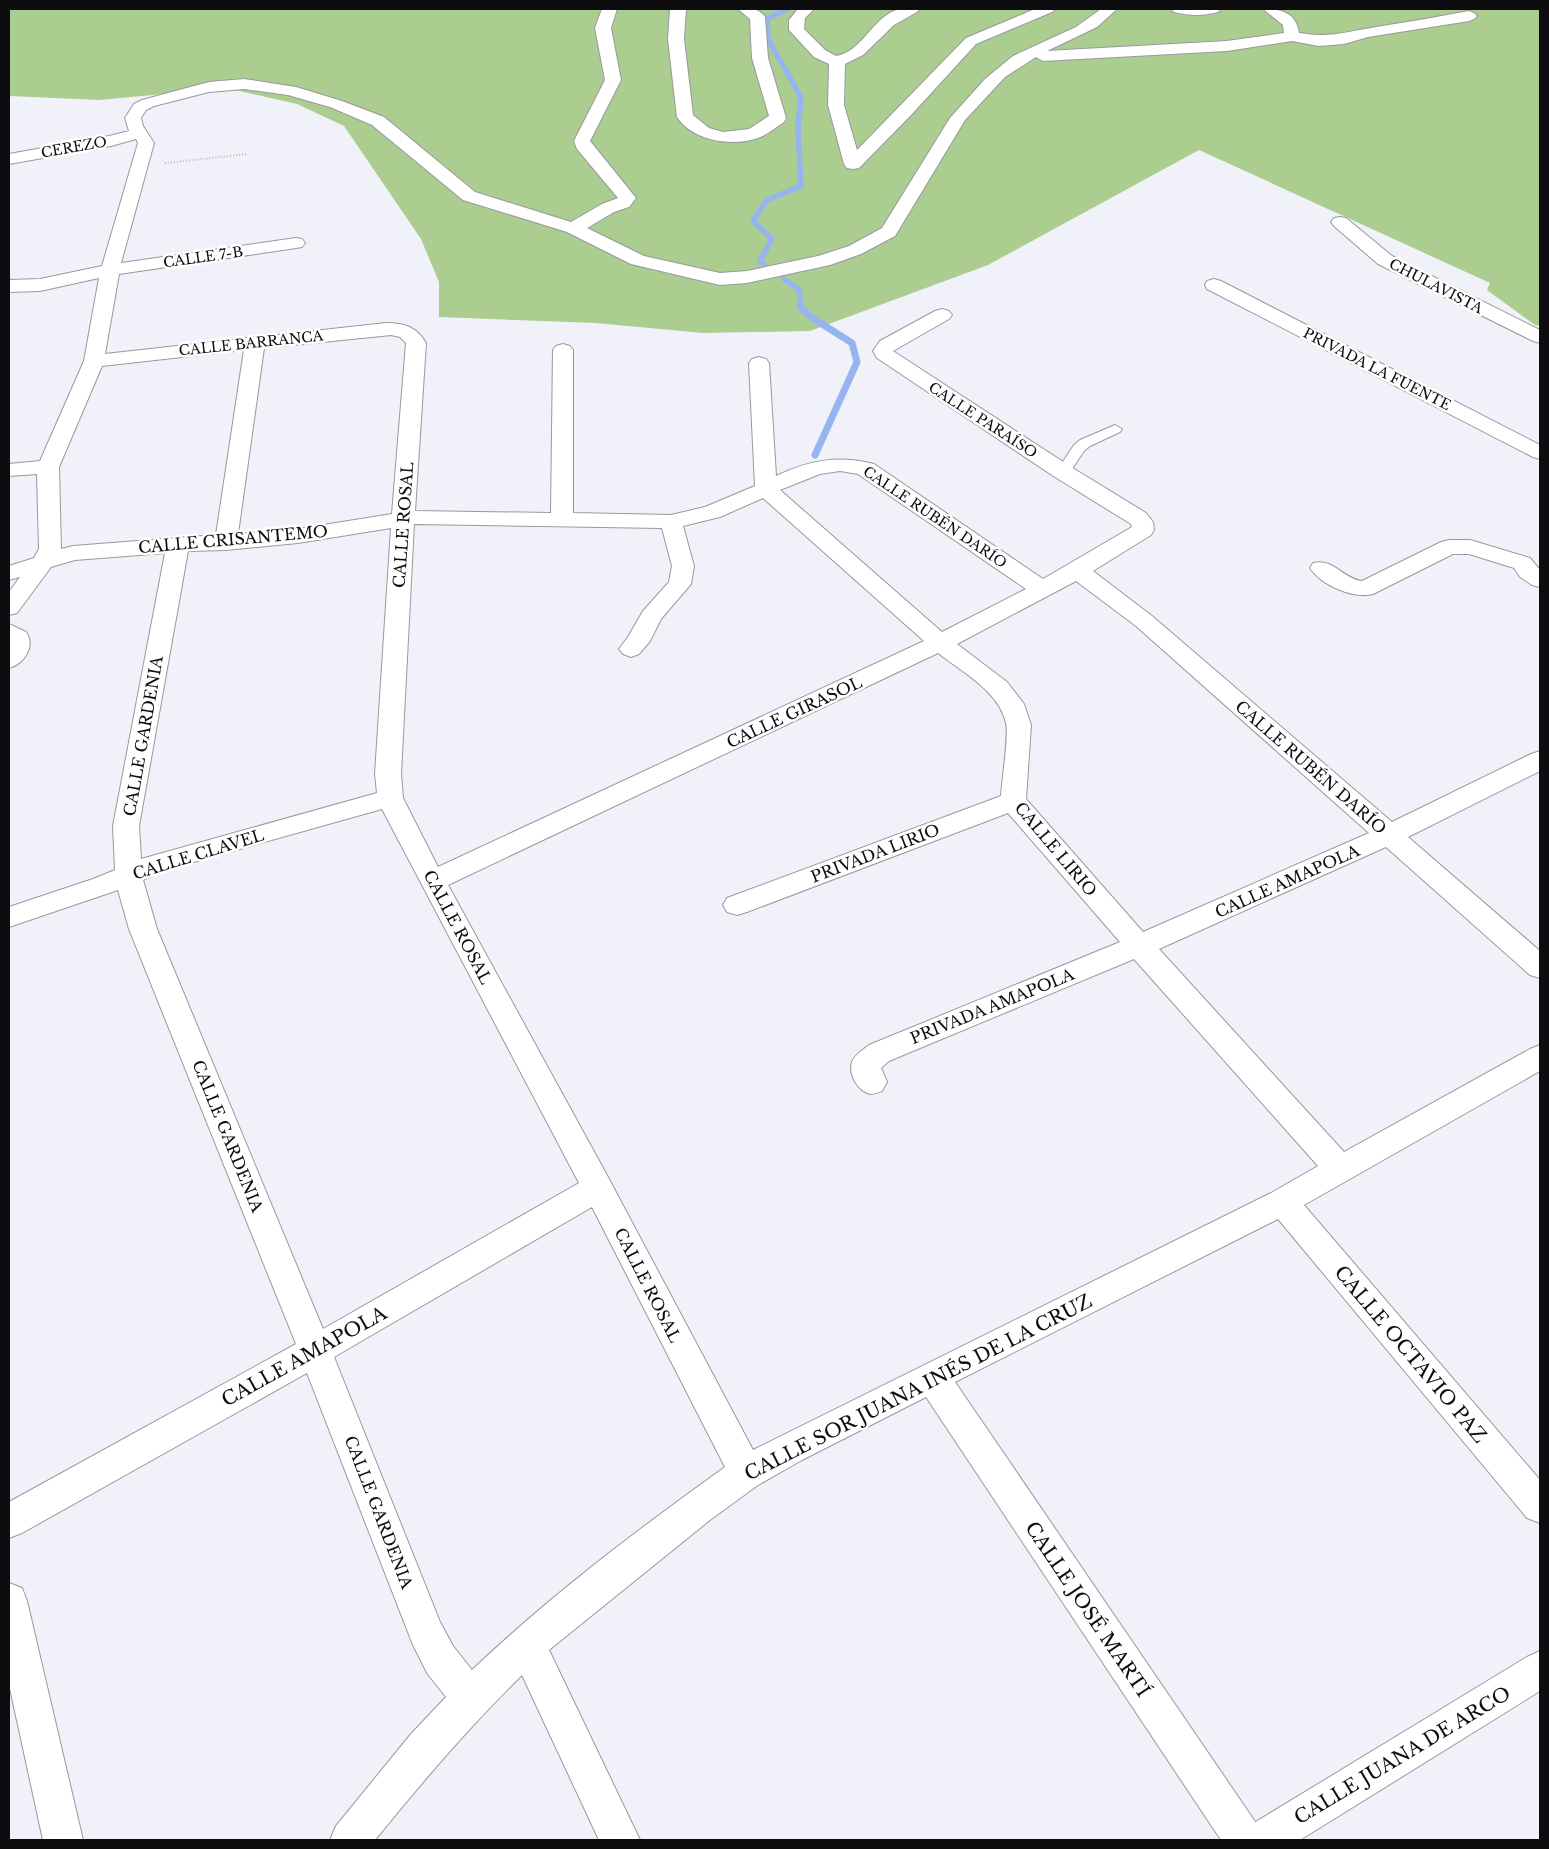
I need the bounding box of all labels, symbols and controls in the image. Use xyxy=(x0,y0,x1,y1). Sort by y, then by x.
street label: CEREZO xyxy=(40,132,108,162)
street label: CALLE 7-B xyxy=(162,242,244,272)
street label: CHULAVISTA xyxy=(1386,255,1486,317)
street label: PRIVADA LA FUENTE xyxy=(1300,324,1454,414)
street label: CALLE BARRANCA xyxy=(178,326,324,360)
street label: CALLE PARAÍSO xyxy=(925,378,1041,462)
street label: CALLE ROSAL xyxy=(389,461,417,589)
street label: CALLE RUBÉN DARÍO xyxy=(860,462,1010,572)
street label: CALLE CRISANTEMO xyxy=(137,521,329,557)
street label: CALLE GARDENIA xyxy=(119,654,167,818)
street label: CALLE GIRASOL xyxy=(723,672,865,752)
street label: CALLE RUBÉN DARÍO xyxy=(1231,696,1391,838)
street label: CALLE LIRIO xyxy=(1011,798,1101,900)
street label: PRIVADA LIRIO xyxy=(808,819,942,887)
street label: CALLE CLAVEL xyxy=(130,824,266,883)
street label: CALLE AMAPOLA xyxy=(1212,840,1363,922)
street label: CALLE ROSAL xyxy=(420,867,497,988)
street label: PRIVADA AMAPOLA xyxy=(907,964,1078,1048)
street label: CALLE GARDENIA xyxy=(188,1057,268,1216)
street label: CALLE ROSAL xyxy=(610,1224,686,1346)
street label: CALLE OCTAVIO PAZ xyxy=(1330,1261,1492,1448)
street label: CALLE SOR JUANA INÉS DE LA CRUZ xyxy=(741,1289,1096,1486)
street label: CALLE AMAPOLA xyxy=(218,1301,391,1411)
street label: CALLE GARDENIA xyxy=(341,1433,418,1592)
street label: CALLE JOSÉ MARTÍ xyxy=(1020,1517,1155,1701)
street label: CALLE JUANA DE ARCO xyxy=(1290,1682,1515,1829)

